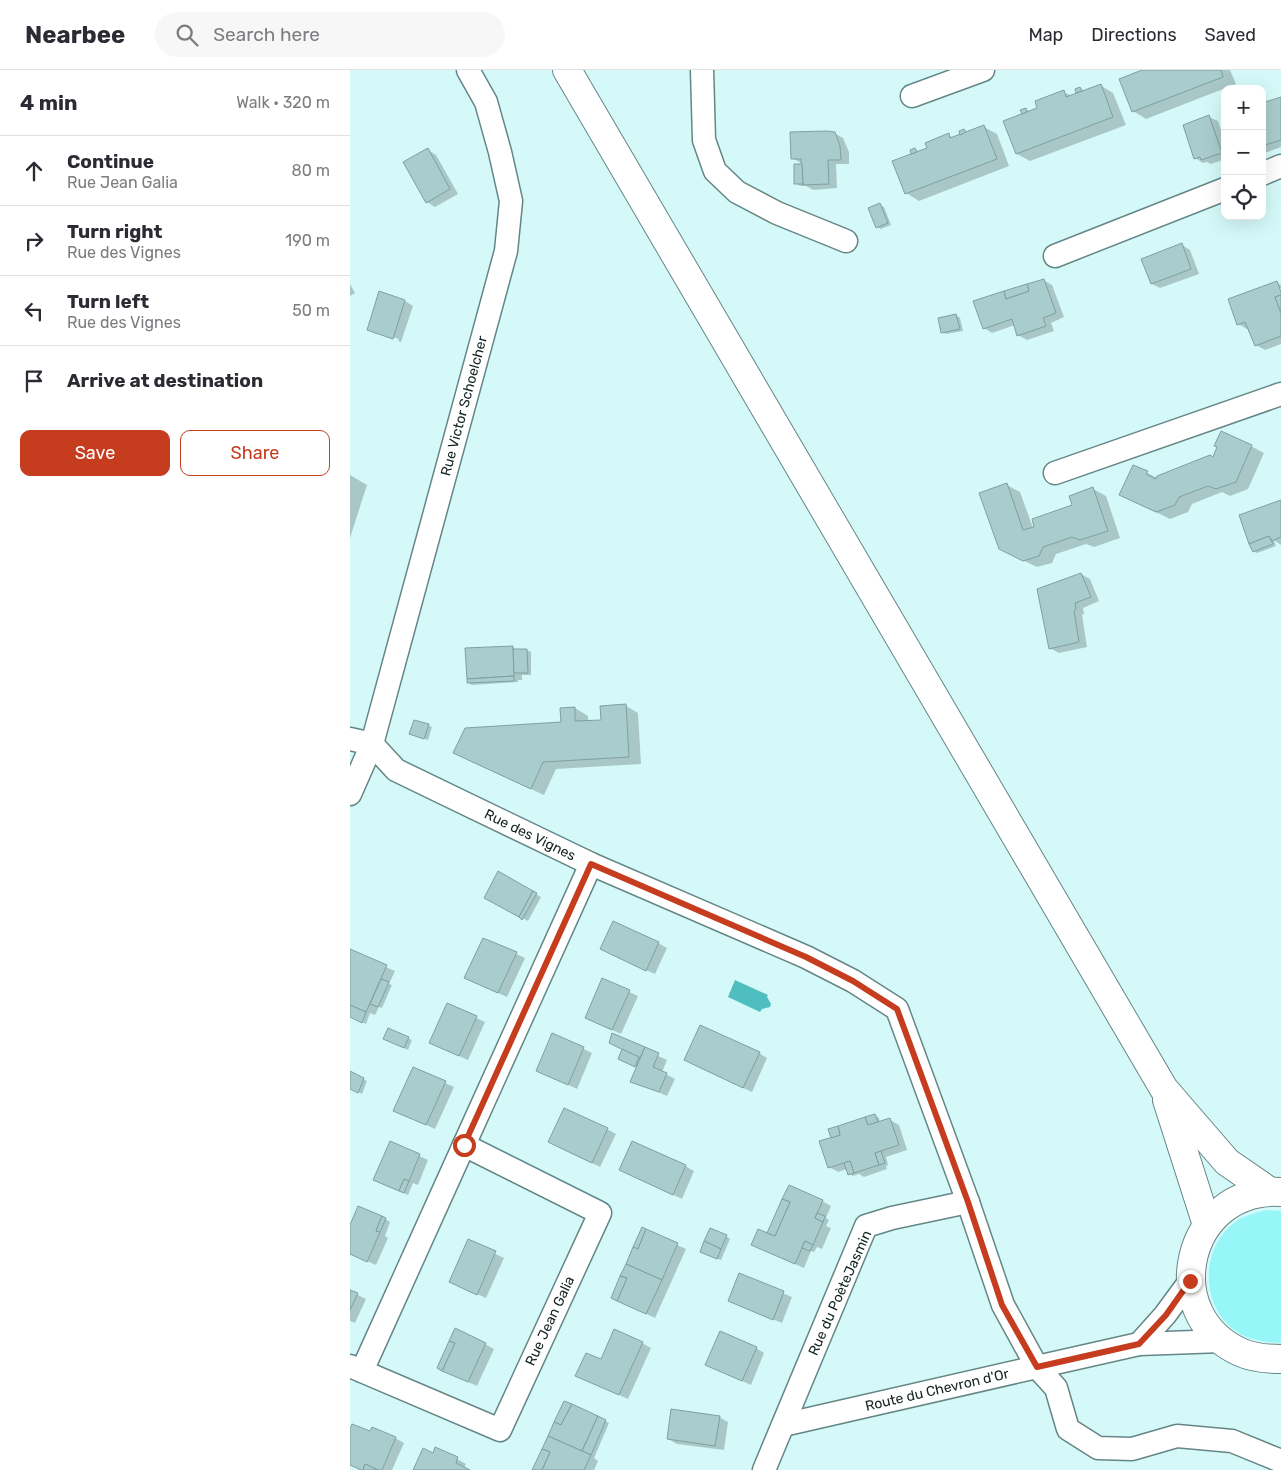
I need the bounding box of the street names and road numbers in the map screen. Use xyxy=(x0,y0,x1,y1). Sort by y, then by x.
street label: Rue Victor Schoelcher xyxy=(437,333,491,478)
street label: Rue des Vignes xyxy=(482,806,578,864)
street label: Rue du PoèteJasmin xyxy=(805,1228,875,1358)
street label: Rue Jean Galia xyxy=(522,1273,578,1369)
street label: Route du Chevron d'Or xyxy=(863,1365,1011,1415)

